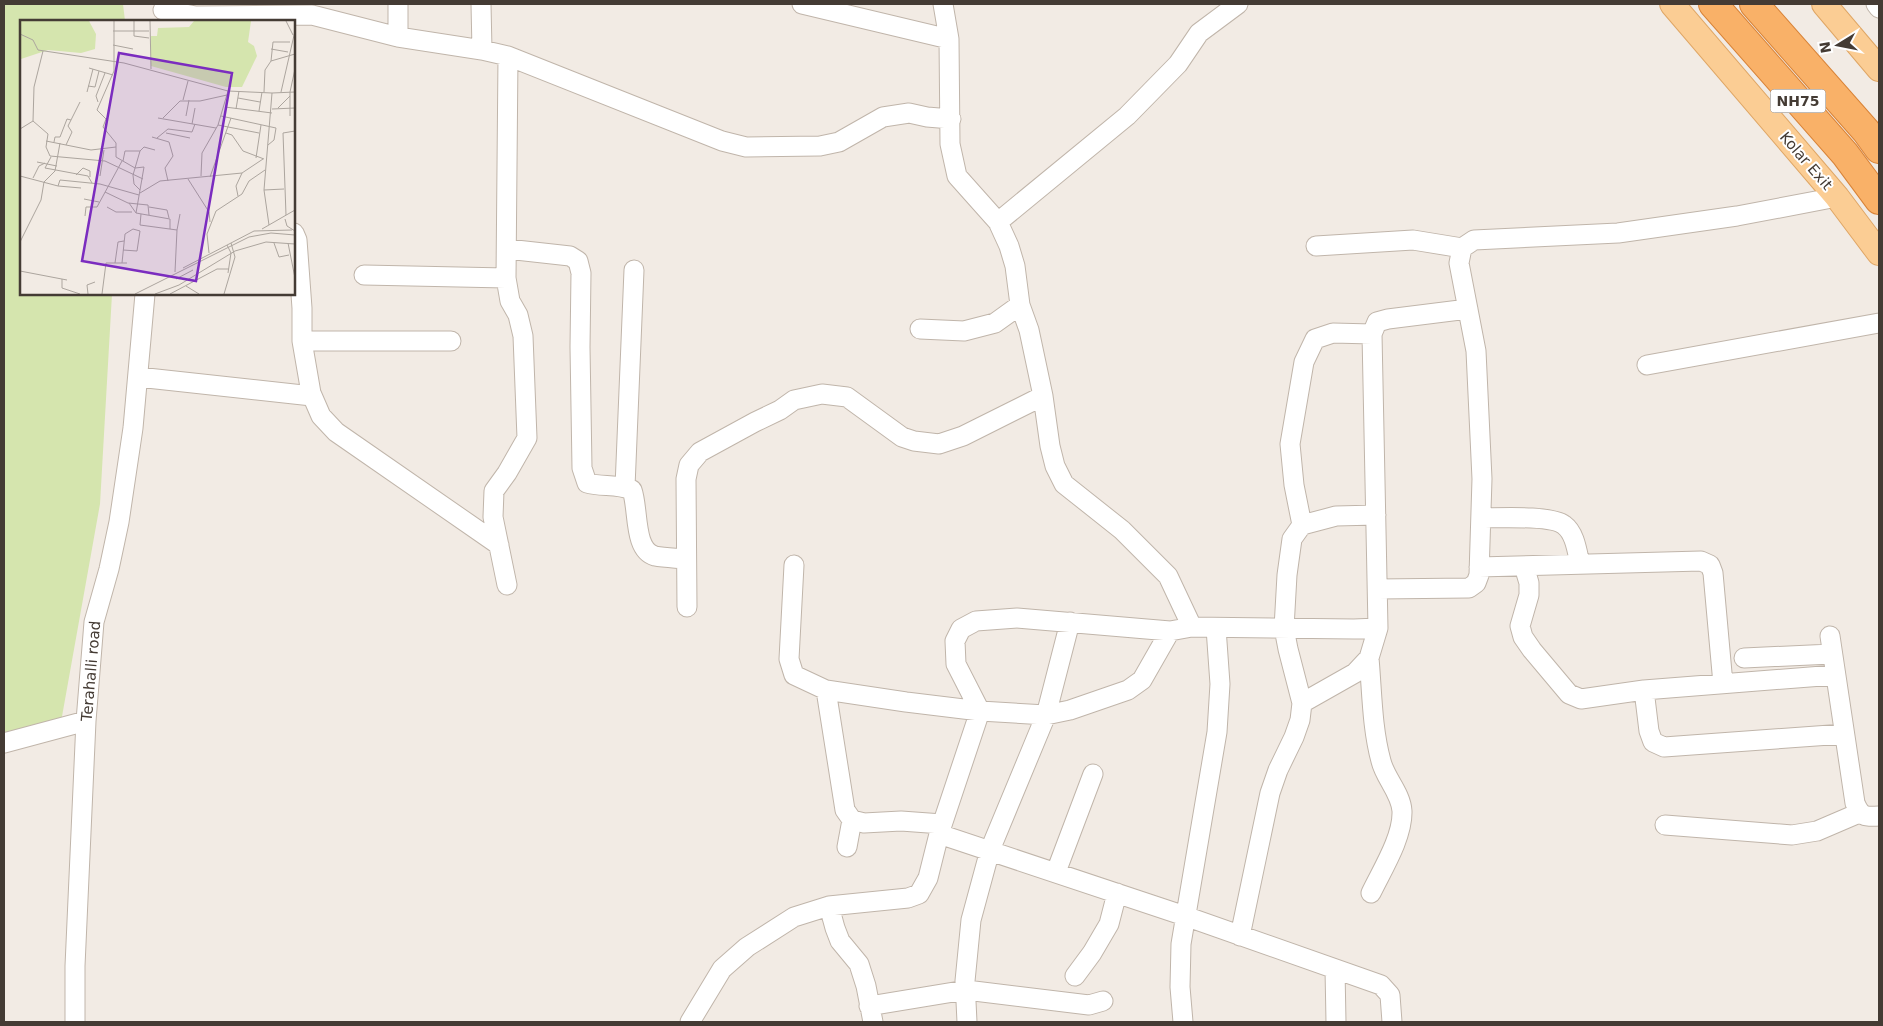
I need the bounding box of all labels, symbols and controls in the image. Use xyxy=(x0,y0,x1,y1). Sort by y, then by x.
inset map xyxy=(20,20,295,295)
north arrow xyxy=(1813,20,1863,70)
text: N xyxy=(1816,40,1834,54)
road number: NH75 xyxy=(1770,90,1826,112)
street label: Kolar Exit xyxy=(1776,128,1836,194)
street label: Terahalli road xyxy=(78,620,104,723)

